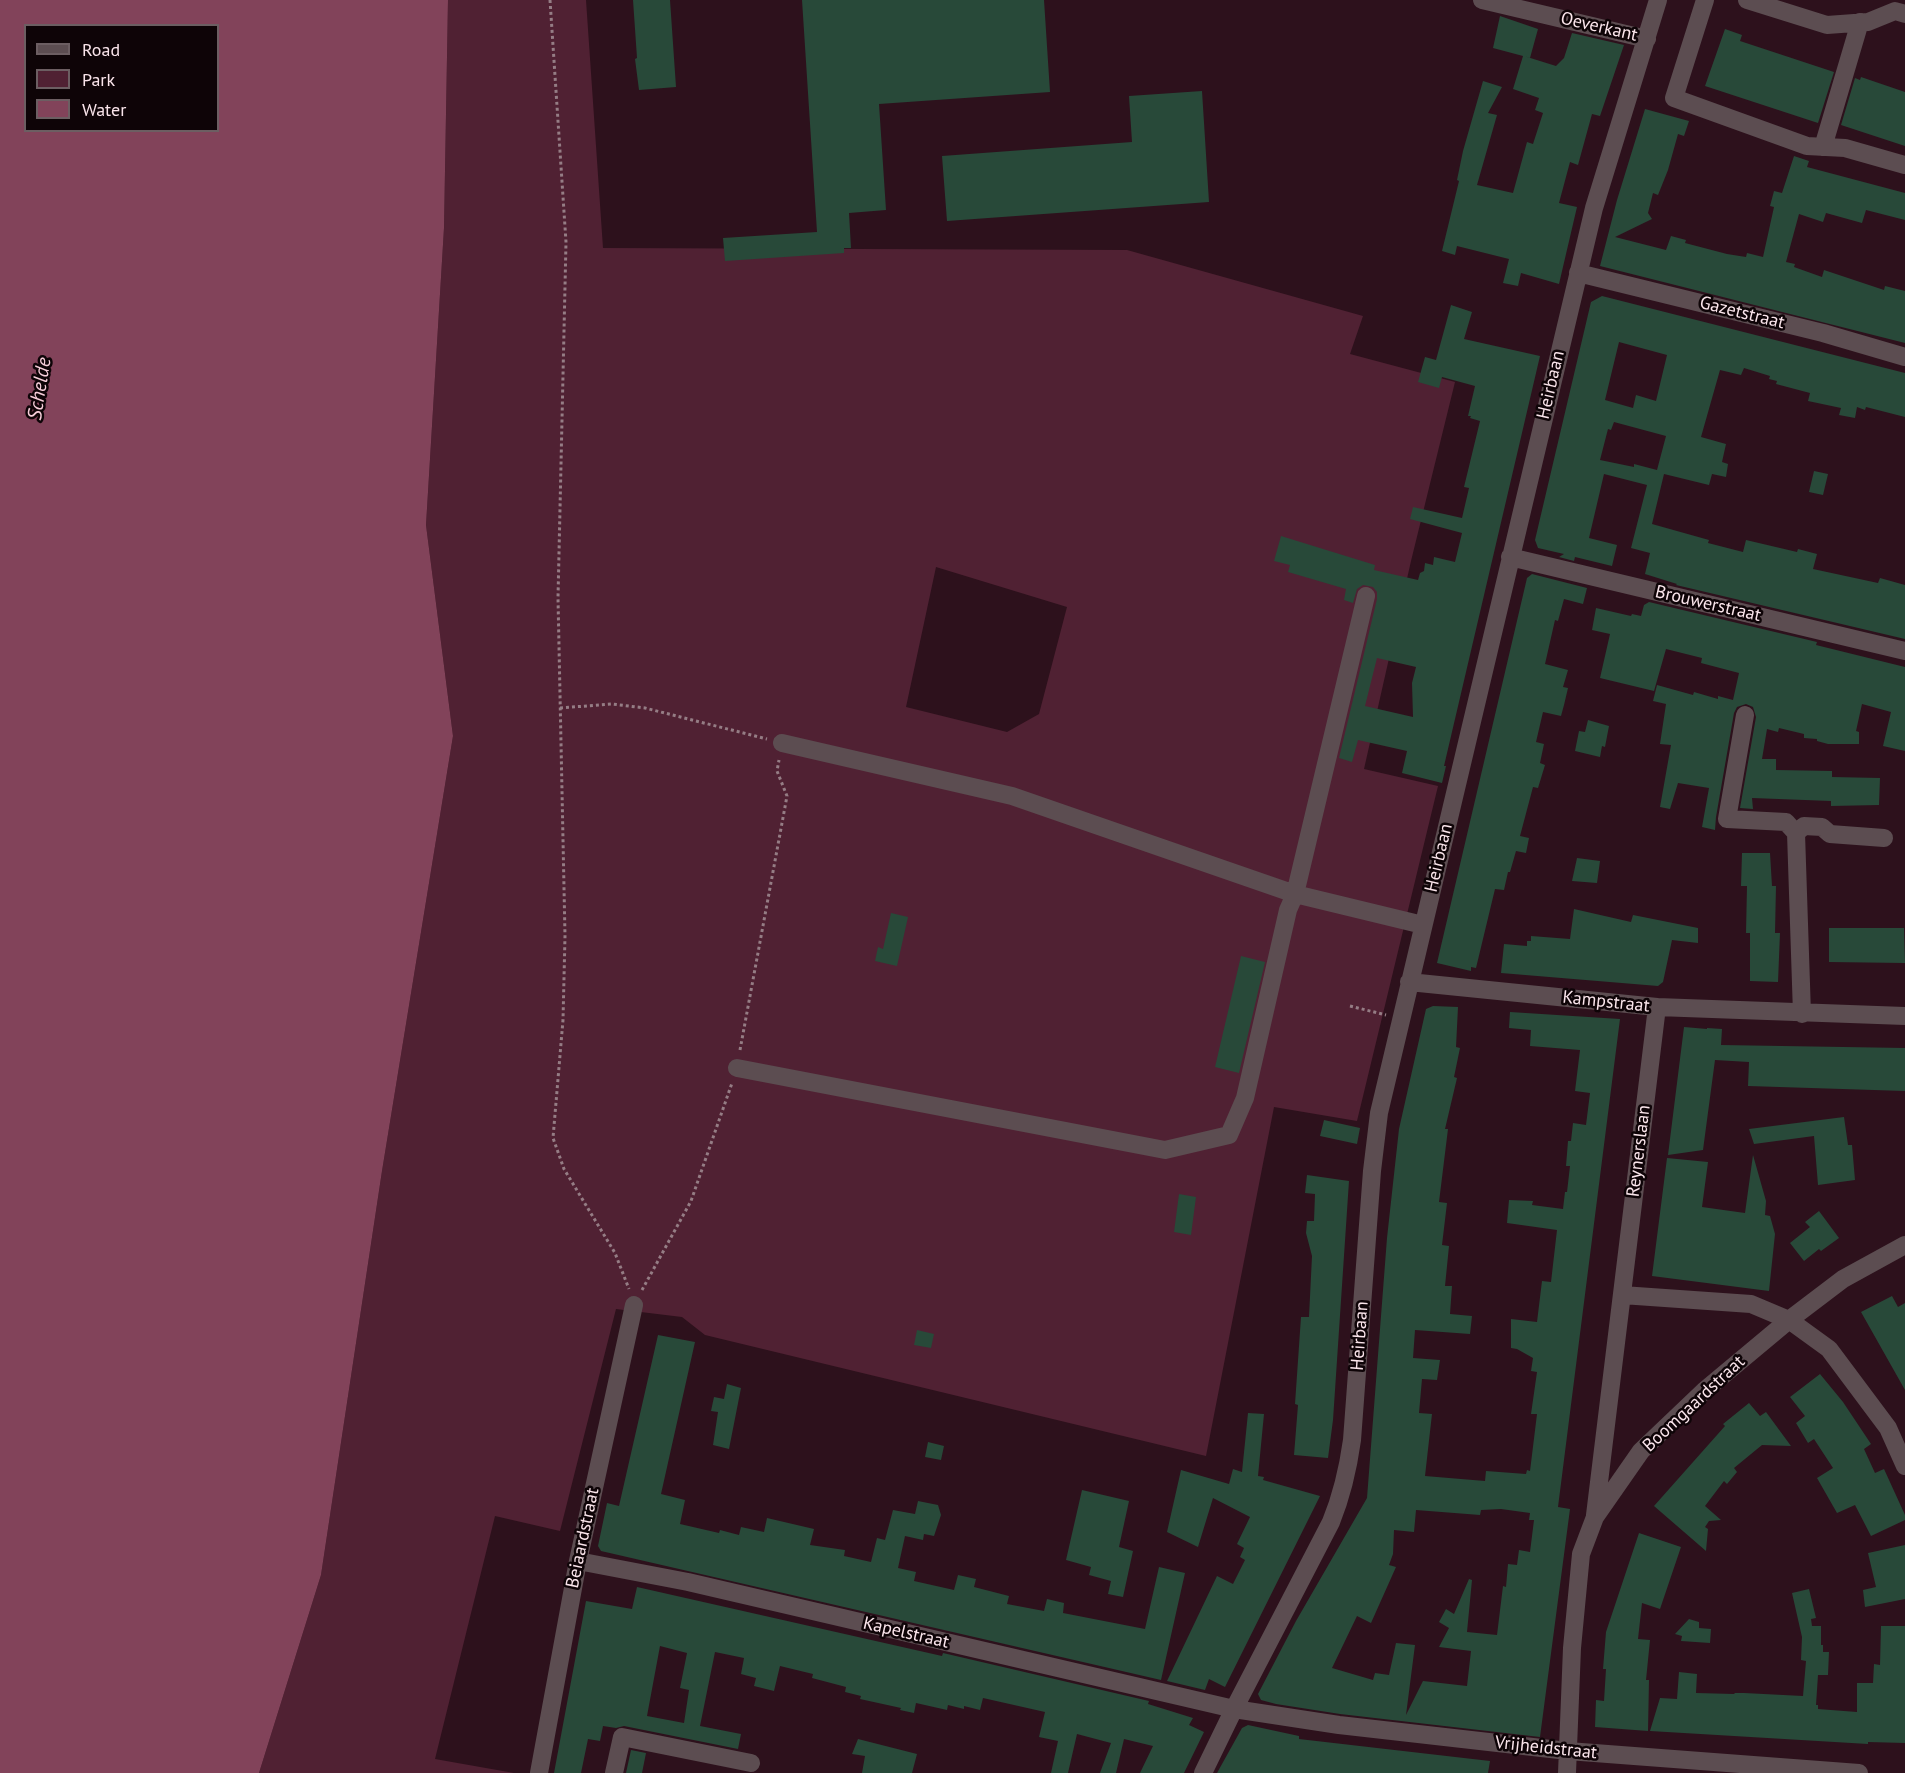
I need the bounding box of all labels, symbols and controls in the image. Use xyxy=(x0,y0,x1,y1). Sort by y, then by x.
street label: Oeverkant xyxy=(1558,8,1640,46)
legend xyxy=(24,24,219,132)
text: Road xyxy=(82,38,120,61)
text: Park xyxy=(82,68,115,91)
text: Water xyxy=(82,98,126,121)
street label: Gazetstraat xyxy=(1697,292,1787,334)
street label: Heirbaan xyxy=(1533,349,1569,421)
water label: Schelde xyxy=(23,356,57,422)
street label: Brouwerstraat xyxy=(1653,581,1763,627)
street label: Heirbaan xyxy=(1421,822,1457,894)
street label: Kampstraat xyxy=(1561,987,1651,1017)
street label: Reynerslaan xyxy=(1623,1104,1655,1198)
street label: Heirbaan xyxy=(1347,1301,1373,1371)
street label: Boomgaardstraat xyxy=(1639,1351,1749,1457)
street label: Beiaardstraat xyxy=(562,1486,604,1590)
street label: Kapelstraat xyxy=(861,1613,951,1653)
street label: Vrijheidstraat xyxy=(1494,1732,1598,1764)

